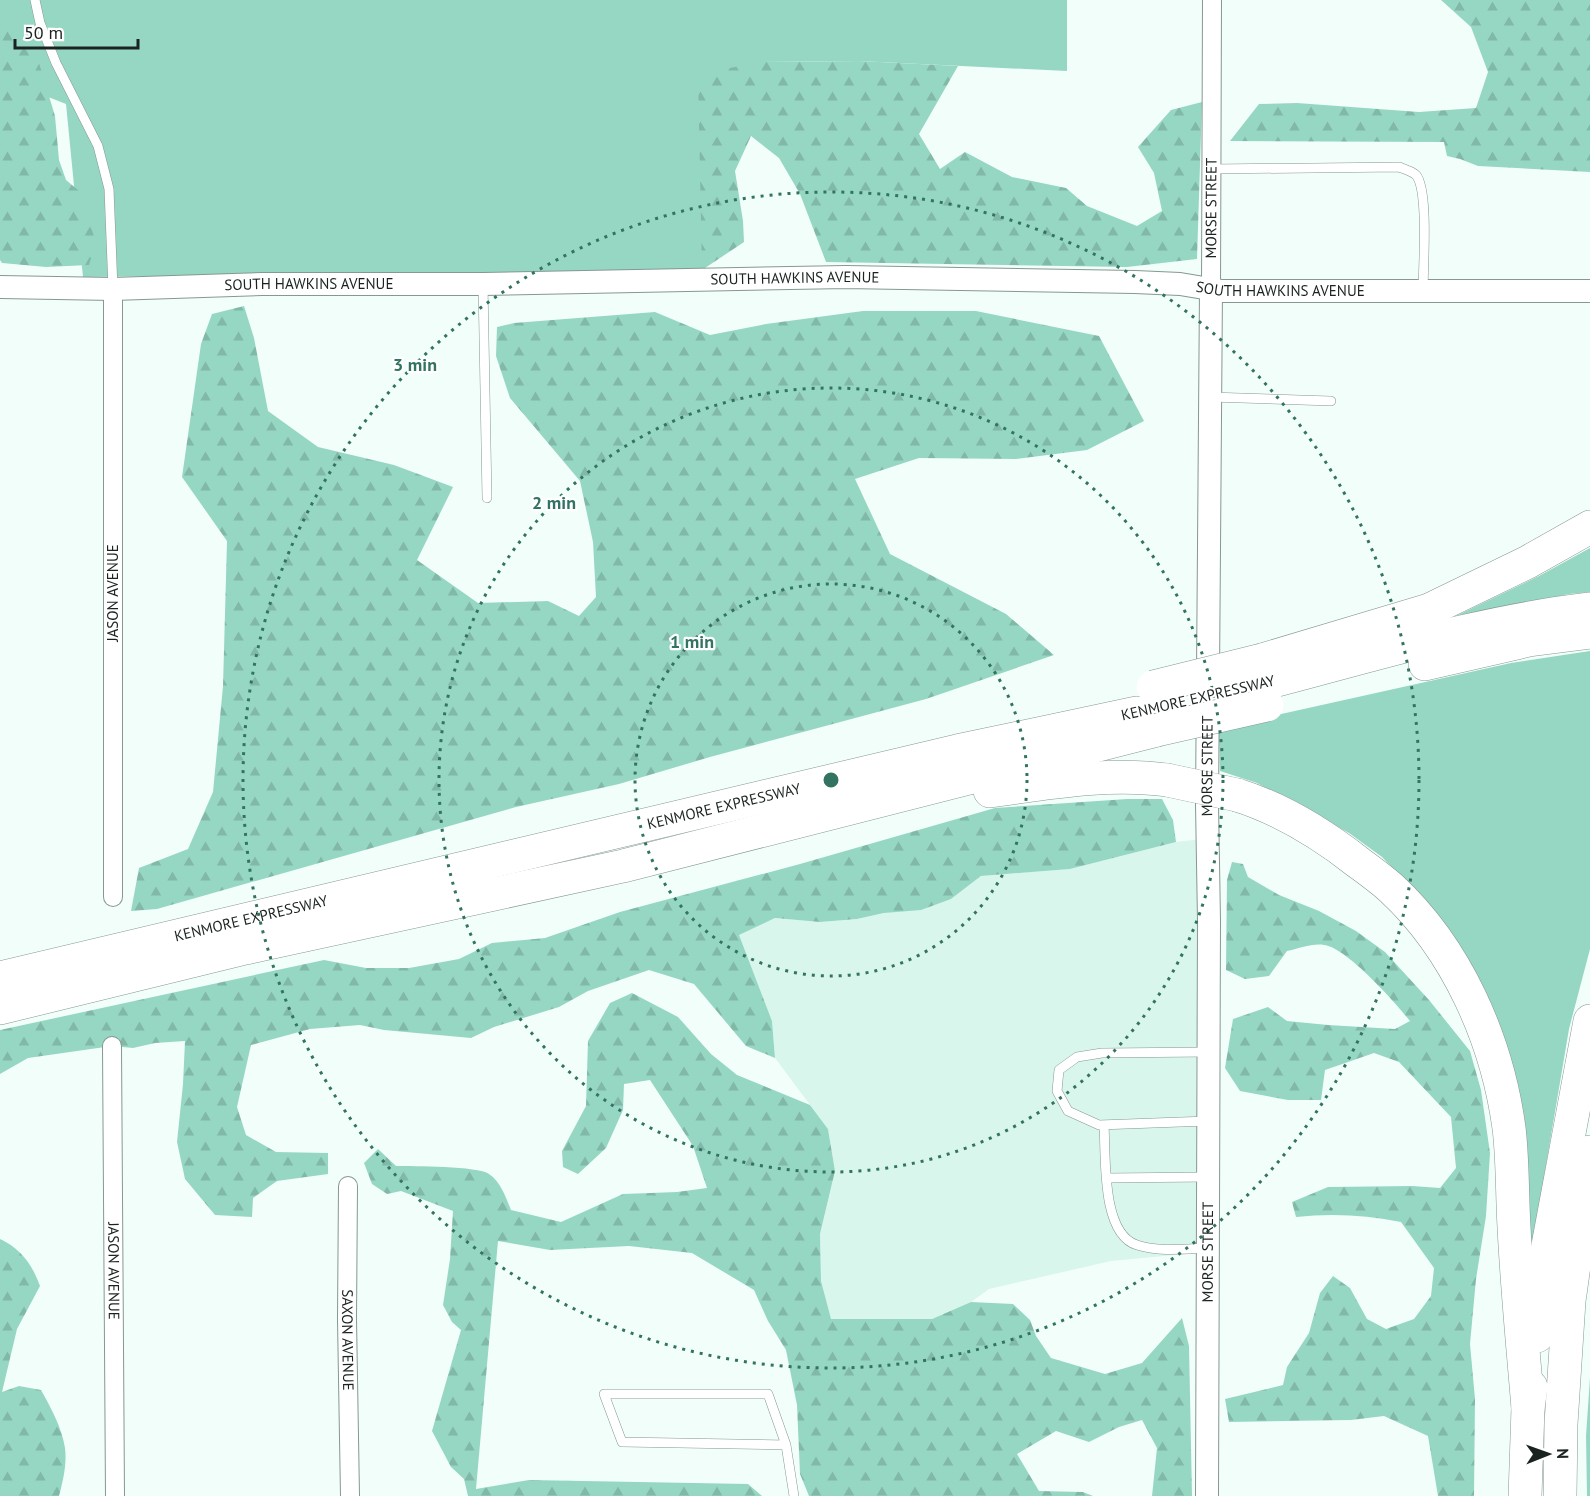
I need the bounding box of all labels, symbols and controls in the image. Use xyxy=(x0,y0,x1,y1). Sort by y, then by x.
scale bar xyxy=(15,12,138,50)
text: 50 m xyxy=(24,21,63,44)
street label: MORSE STREET xyxy=(1201,157,1220,258)
street label: SOUTH HAWKINS AVENUE xyxy=(710,267,880,289)
street label: SOUTH HAWKINS AVENUE xyxy=(224,274,393,294)
street label: SOUTH HAWKINS AVENUE xyxy=(1194,277,1365,300)
text: 3 min xyxy=(393,353,437,376)
text: 2 min xyxy=(532,491,576,514)
street label: JASON AVENUE xyxy=(103,544,122,643)
text: 1 min xyxy=(670,630,714,653)
street label: KENMORE EXPRESSWAY xyxy=(1119,670,1277,724)
street label: MORSE STREET xyxy=(1197,715,1217,817)
centre of rings xyxy=(821,770,841,790)
street label: KENMORE EXPRESSWAY xyxy=(645,778,803,833)
street label: KENMORE EXPRESSWAY xyxy=(172,890,330,945)
street label: MORSE STREET xyxy=(1198,1201,1217,1302)
street label: JASON AVENUE xyxy=(104,1221,124,1320)
street label: SAXON AVENUE xyxy=(338,1289,358,1391)
north arrow xyxy=(1518,1424,1578,1484)
text: N xyxy=(1553,1448,1573,1459)

